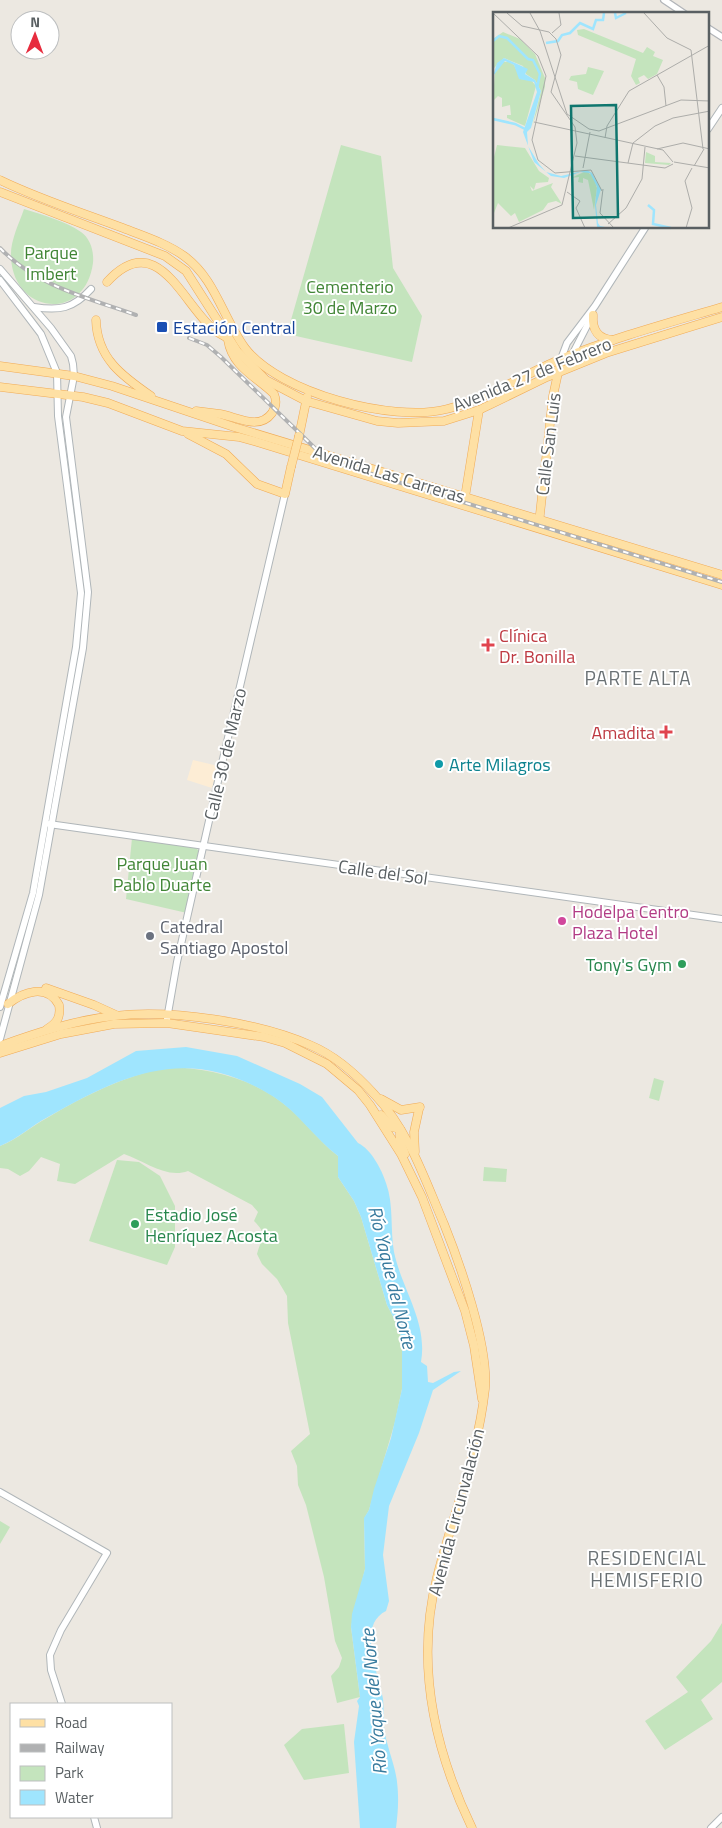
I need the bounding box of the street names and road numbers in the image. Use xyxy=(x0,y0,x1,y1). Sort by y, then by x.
street label: Avenida 27 de Febrero xyxy=(449,330,615,418)
street label: Calle San Luis xyxy=(528,391,568,497)
street label: Avenida Las Carreras xyxy=(310,438,468,510)
street label: Calle 30 de Marzo xyxy=(197,685,253,823)
street label: Calle del Sol xyxy=(336,852,430,892)
street label: Avenida Circunvalación xyxy=(421,1425,491,1599)

